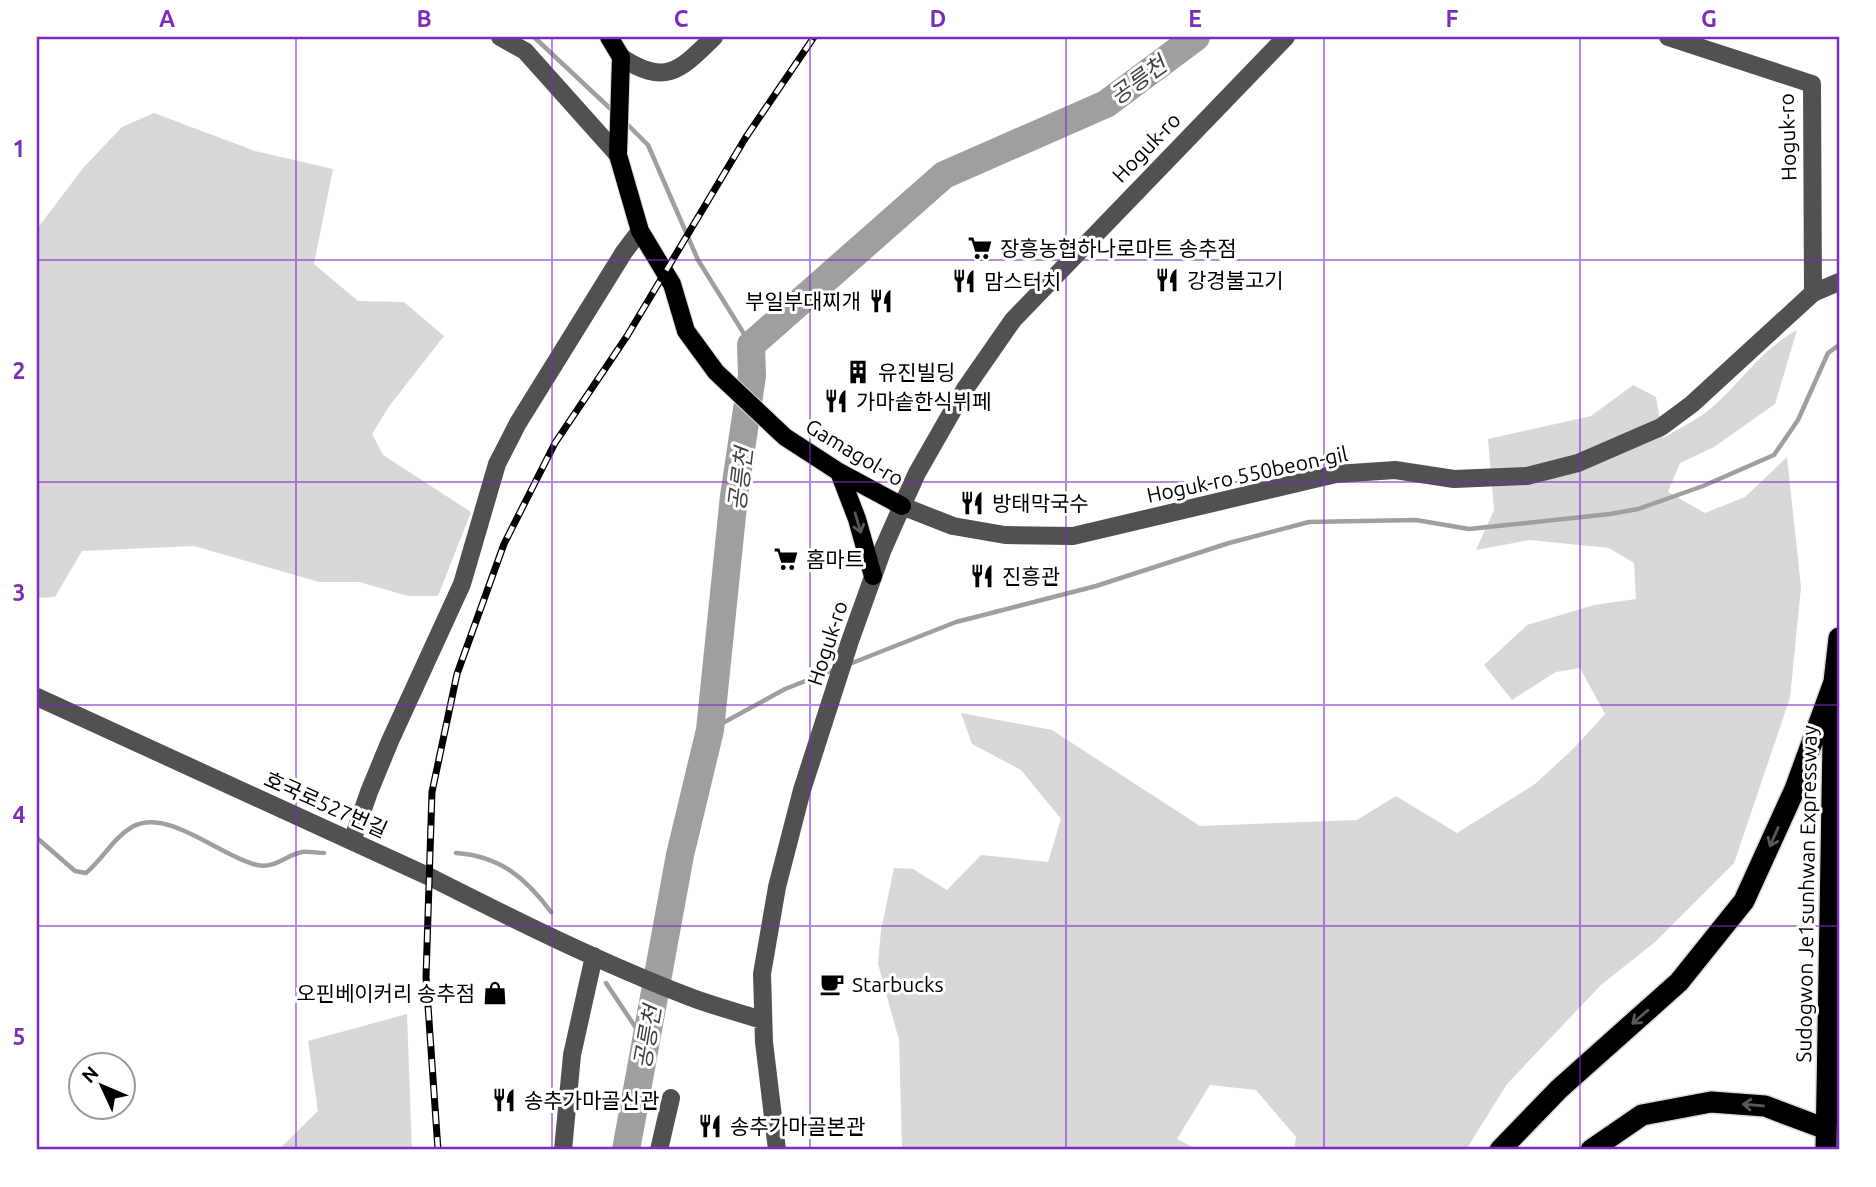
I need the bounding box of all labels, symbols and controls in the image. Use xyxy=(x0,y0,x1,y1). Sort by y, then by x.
text: A xyxy=(159,6,175,31)
text: B xyxy=(416,6,432,31)
text: C xyxy=(674,6,689,31)
text: D xyxy=(930,6,946,31)
text: E xyxy=(1188,6,1202,31)
text: F xyxy=(1446,6,1459,31)
text: G xyxy=(1701,6,1717,31)
water label: 공릉천 xyxy=(1105,50,1173,109)
street label: Hoguk-ro xyxy=(1773,93,1801,181)
street label: Hoguk-ro xyxy=(1107,107,1185,187)
text: 1 xyxy=(13,136,25,161)
supermarket icon: 장흥농협하나로마트 송추점 xyxy=(966,234,994,262)
place label: 장흥농협하나로마트 송추점 xyxy=(1000,236,1237,260)
restaurant icon: 강경불고기 xyxy=(1153,266,1181,294)
restaurant icon: 맘스터치 xyxy=(950,267,978,295)
place label: 강경불고기 xyxy=(1187,268,1284,292)
place label: 맘스터치 xyxy=(984,269,1061,293)
restaurant icon: 부일부대찌개 xyxy=(867,287,895,315)
place label: 부일부대찌개 xyxy=(745,289,861,313)
text: 2 xyxy=(13,358,25,383)
building icon: 유진빌딩 xyxy=(844,358,872,386)
place label: 유진빌딩 xyxy=(878,360,955,384)
restaurant icon: 가마솥한식뷔페 xyxy=(822,387,850,415)
place label: 가마솥한식뷔페 xyxy=(856,389,991,413)
street label: Gamagol-ro xyxy=(802,413,908,491)
street label: Hoguk-ro 550beon-gil xyxy=(1144,441,1350,507)
water label: 공릉천 xyxy=(724,443,757,512)
restaurant icon: 방태막국수 xyxy=(958,489,986,517)
place label: 방태막국수 xyxy=(992,491,1089,515)
one-way arrow xyxy=(853,512,866,534)
supermarket icon: 홈마트 xyxy=(772,545,800,573)
place label: 홈마트 xyxy=(806,547,864,571)
restaurant icon: 진흥관 xyxy=(968,562,996,590)
place label: 진흥관 xyxy=(1002,564,1060,588)
text: 3 xyxy=(13,580,25,605)
street label: Hoguk-ro xyxy=(802,598,852,688)
street label: Sudogwon Je1sunhwan Expressway xyxy=(1791,725,1821,1063)
street label: 호국로527번길 xyxy=(261,766,391,842)
text: 4 xyxy=(13,802,26,827)
one-way arrow xyxy=(1767,825,1780,847)
cafe icon: Starbucks xyxy=(818,970,846,998)
place label: Starbucks xyxy=(852,972,944,996)
shop icon: 오핀베이커리 송추점 xyxy=(481,979,509,1007)
place label: 오핀베이커리 송추점 xyxy=(296,981,475,1005)
water label: 공릉천 xyxy=(629,1001,665,1070)
one-way arrow xyxy=(1631,1009,1649,1025)
text: 5 xyxy=(13,1024,25,1049)
north arrow xyxy=(66,1050,136,1120)
text: N xyxy=(77,1061,103,1087)
restaurant icon: 송추가마골신관 xyxy=(490,1086,518,1114)
place label: 송추가마골신관 xyxy=(524,1088,659,1112)
one-way arrow xyxy=(1743,1099,1765,1112)
restaurant icon: 송추가마골본관 xyxy=(696,1112,724,1140)
place label: 송추가마골본관 xyxy=(730,1114,865,1138)

